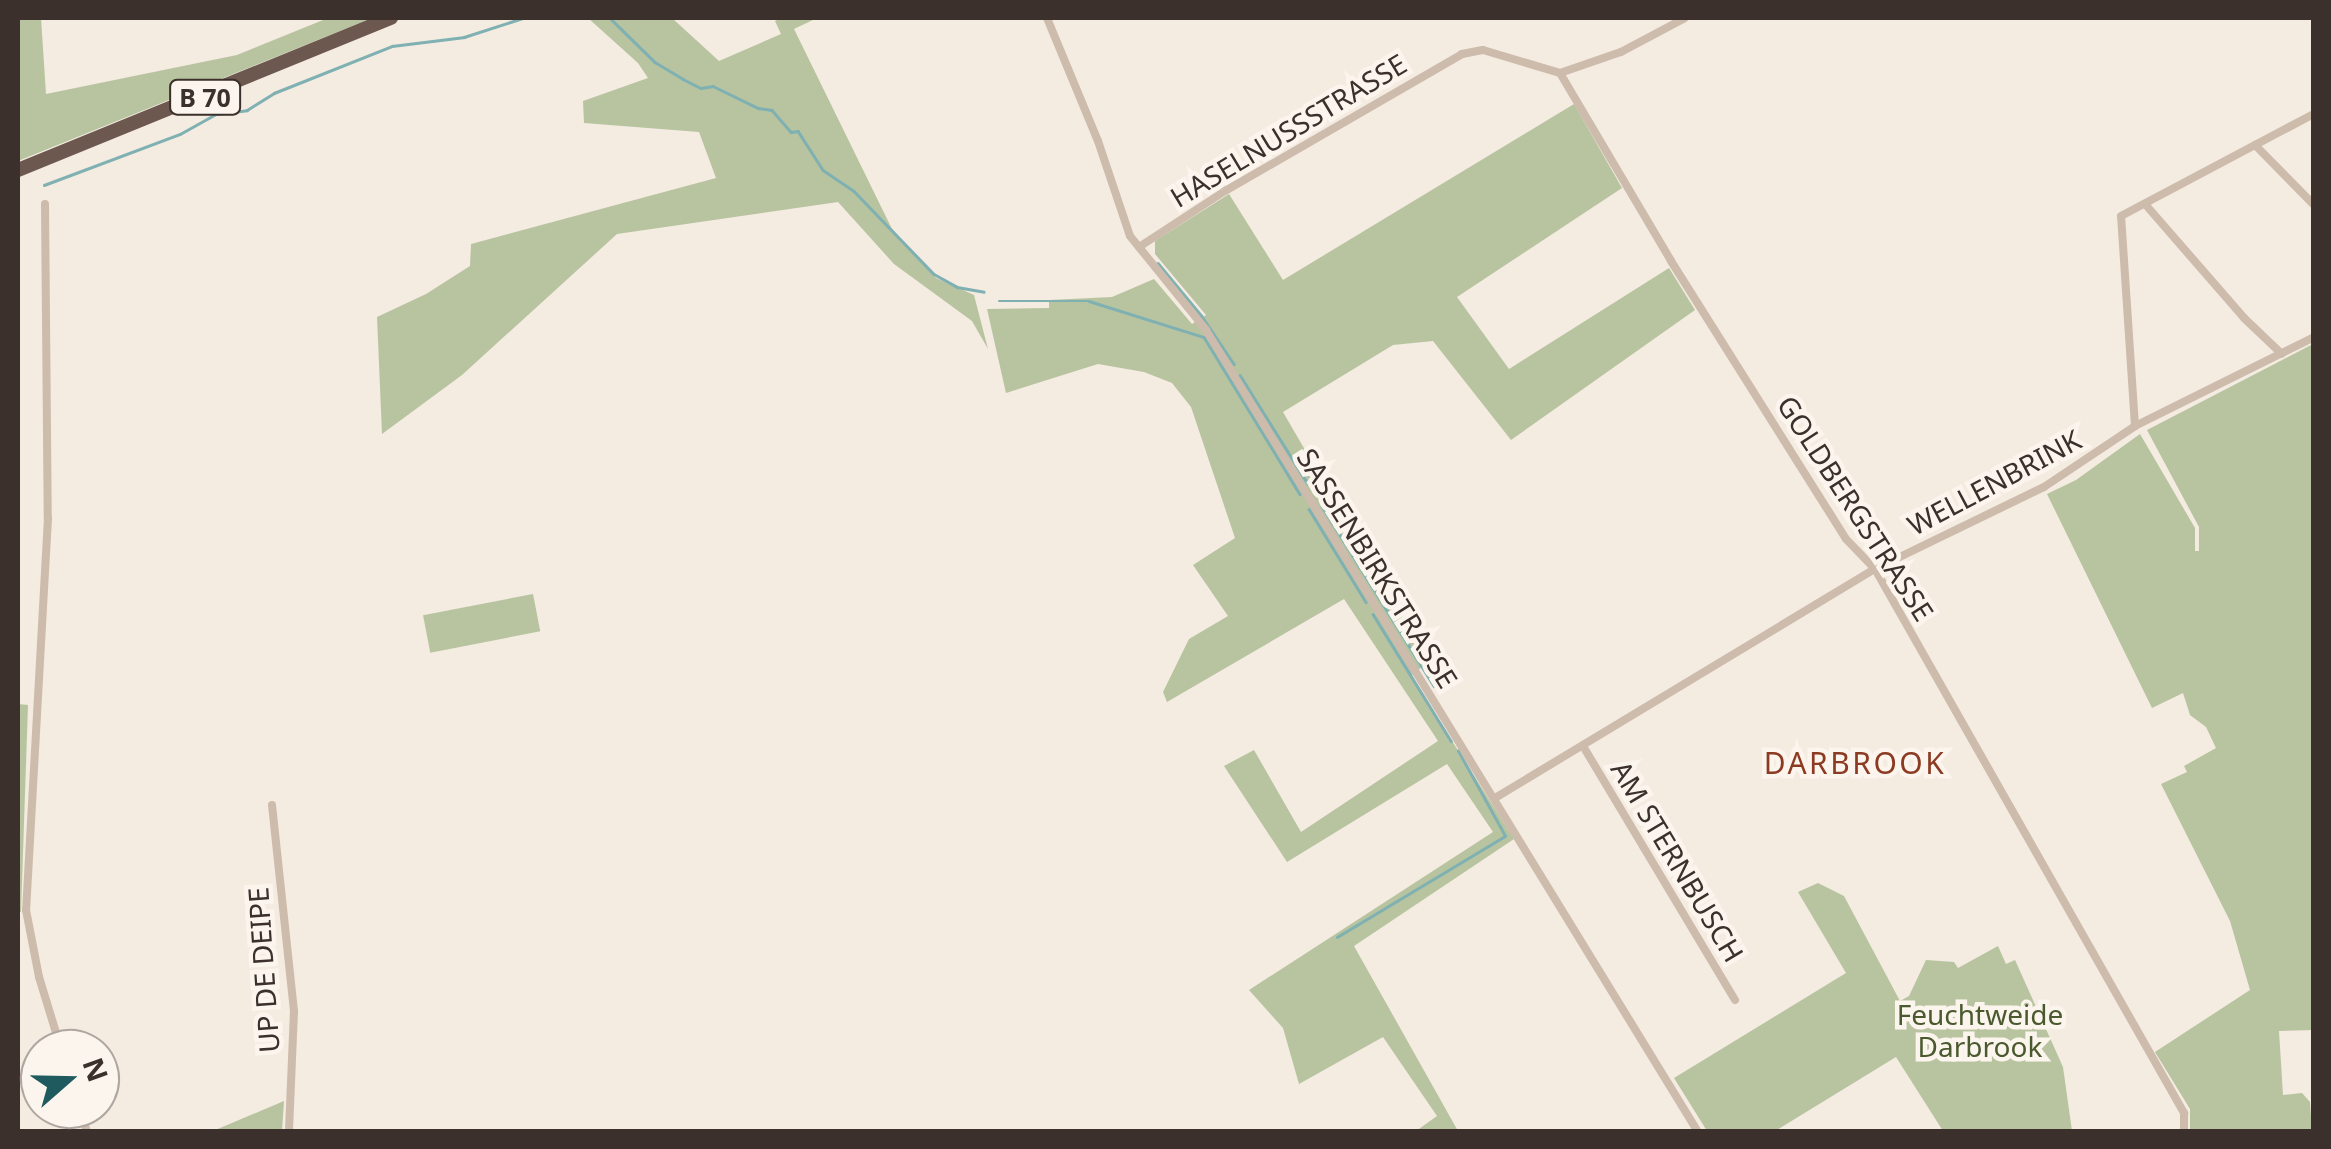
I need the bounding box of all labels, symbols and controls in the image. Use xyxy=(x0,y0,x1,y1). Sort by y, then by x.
street label: HASELNUSSSTRASSE xyxy=(1164,46,1412,214)
road number: B 70 xyxy=(168,77,242,117)
street label: GOLDBERGSTRASSE xyxy=(1771,389,1941,627)
street label: WELLENBRINK xyxy=(1902,422,2086,542)
street label: SASSENBIRKSTRASSE xyxy=(1291,442,1465,694)
district label: DARBROOK xyxy=(1764,745,1946,781)
street label: AM STERNBUSCH xyxy=(1605,755,1751,967)
street label: UP DE DEIPE xyxy=(240,886,286,1054)
park label: Feuchtweide Darbrook xyxy=(1897,997,2063,1063)
north arrow xyxy=(20,1029,120,1129)
text: N xyxy=(75,1052,118,1087)

